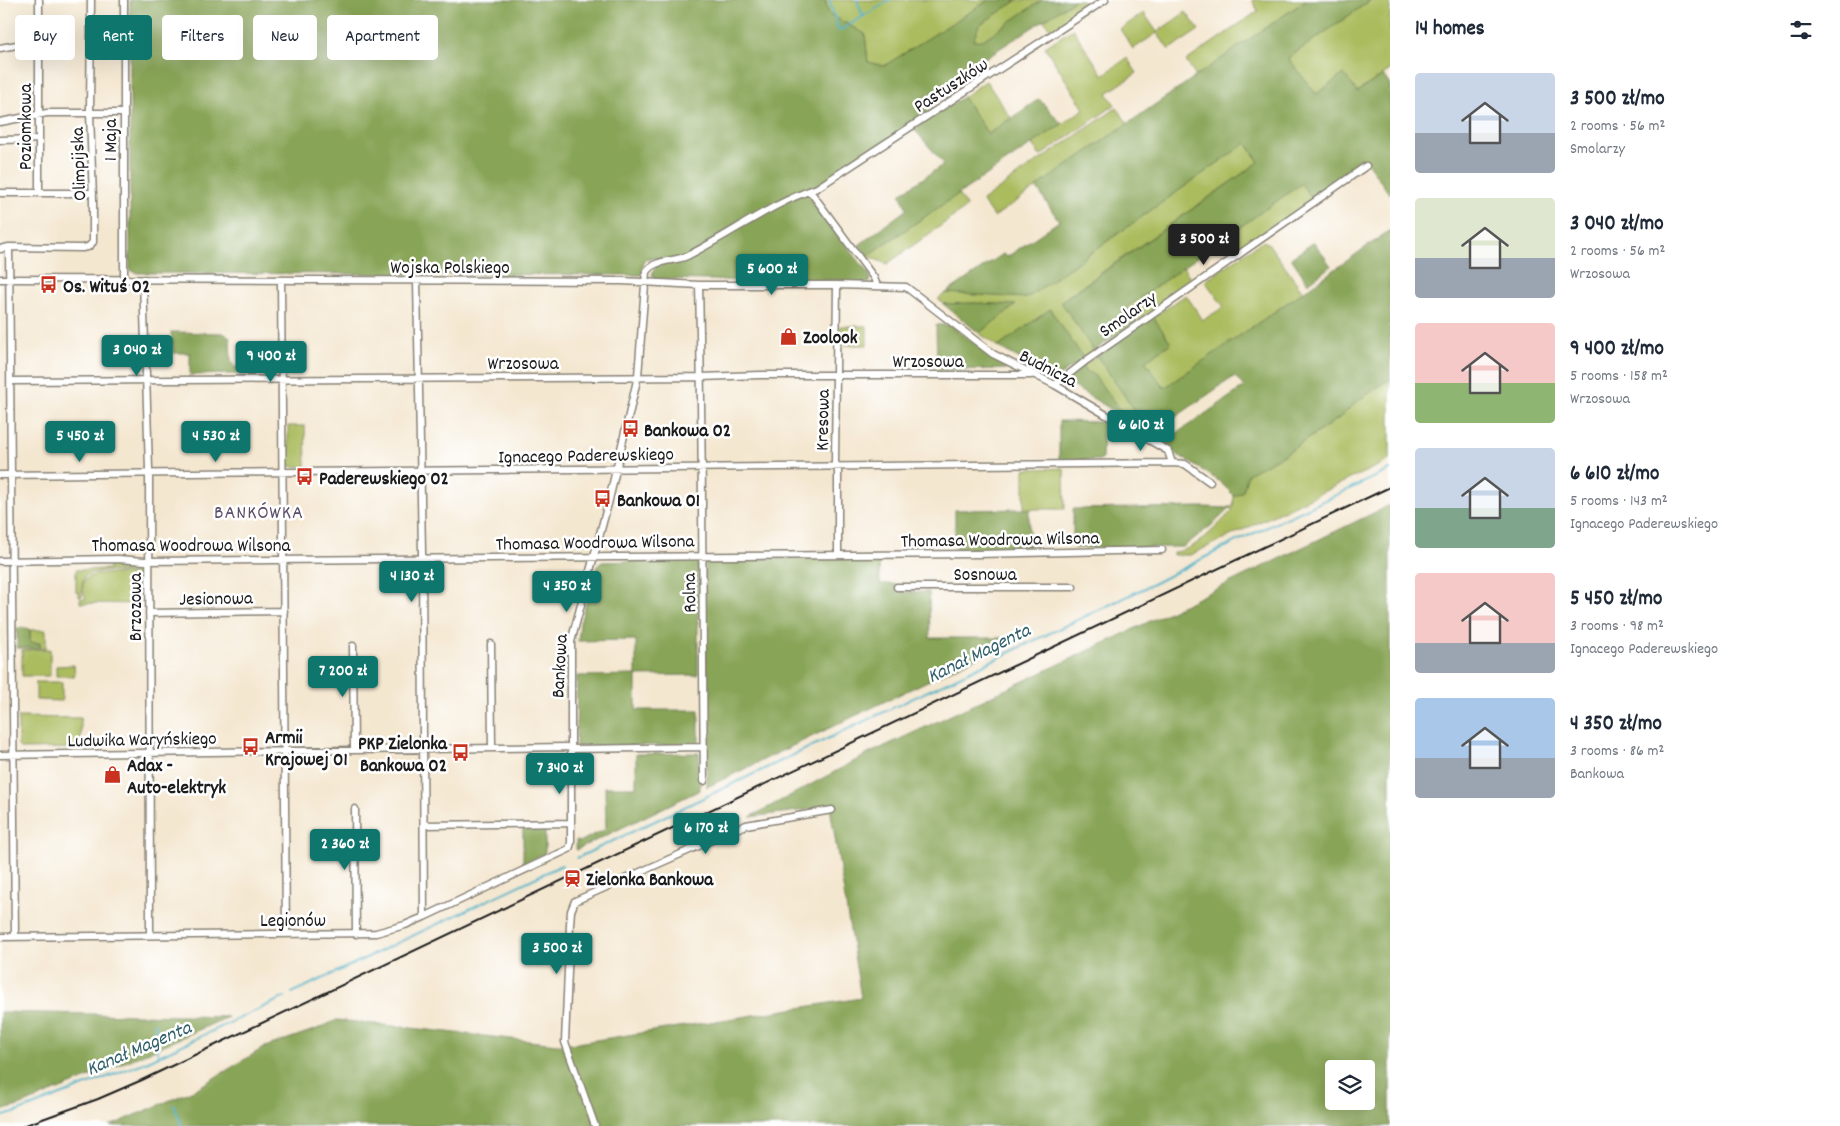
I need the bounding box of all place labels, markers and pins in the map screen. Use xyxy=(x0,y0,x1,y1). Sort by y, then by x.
pin: 3 500 zł xyxy=(1152,224,1256,266)
pin: 5 600 zł xyxy=(720,254,824,296)
bus stop icon: Os. Wituś 02 xyxy=(39,275,59,295)
place label: Os. Wituś 02 xyxy=(63,275,150,302)
shop icon: Zoolook xyxy=(779,326,799,346)
place label: Zoolook xyxy=(803,326,858,353)
pin: 3 040 zł xyxy=(85,334,189,377)
pin: 9 400 zł xyxy=(219,340,323,383)
pin: 6 610 zł xyxy=(1089,410,1193,452)
bus stop icon: Bankowa 02 xyxy=(620,419,640,439)
place label: Bankowa 02 xyxy=(644,419,731,446)
pin: 5 450 zł xyxy=(28,420,132,463)
pin: 4 530 zł xyxy=(164,420,268,463)
bus stop icon: Paderewskiego 02 xyxy=(295,467,315,487)
place label: Paderewskiego 02 xyxy=(319,467,449,494)
bus stop icon: Bankowa 01 xyxy=(593,489,613,509)
place label: Bankowa 01 xyxy=(617,489,700,516)
pin: 4 130 zł xyxy=(360,560,464,603)
pin: 4 350 zł xyxy=(515,570,619,613)
pin: 7 200 zł xyxy=(291,656,395,698)
place label: Armii Krajowej 01 xyxy=(265,726,348,775)
place label: PKP Zielonka Bankowa 02 xyxy=(358,732,448,781)
bus stop icon: Armii Krajowej 01 xyxy=(241,737,261,757)
bus stop icon: PKP Zielonka Bankowa 02 xyxy=(451,743,471,763)
pin: 7 340 zł xyxy=(508,752,612,795)
place label: Adax - Auto-elektryk xyxy=(127,754,226,803)
shop icon: Adax - Auto-elektryk xyxy=(103,765,123,785)
pin: 6 170 zł xyxy=(654,812,758,855)
pin: 2 360 zł xyxy=(293,828,397,871)
station icon: Zielonka Bankowa xyxy=(562,868,582,888)
place label: Zielonka Bankowa xyxy=(586,868,714,895)
pin: 3 500 zł xyxy=(505,932,609,975)

